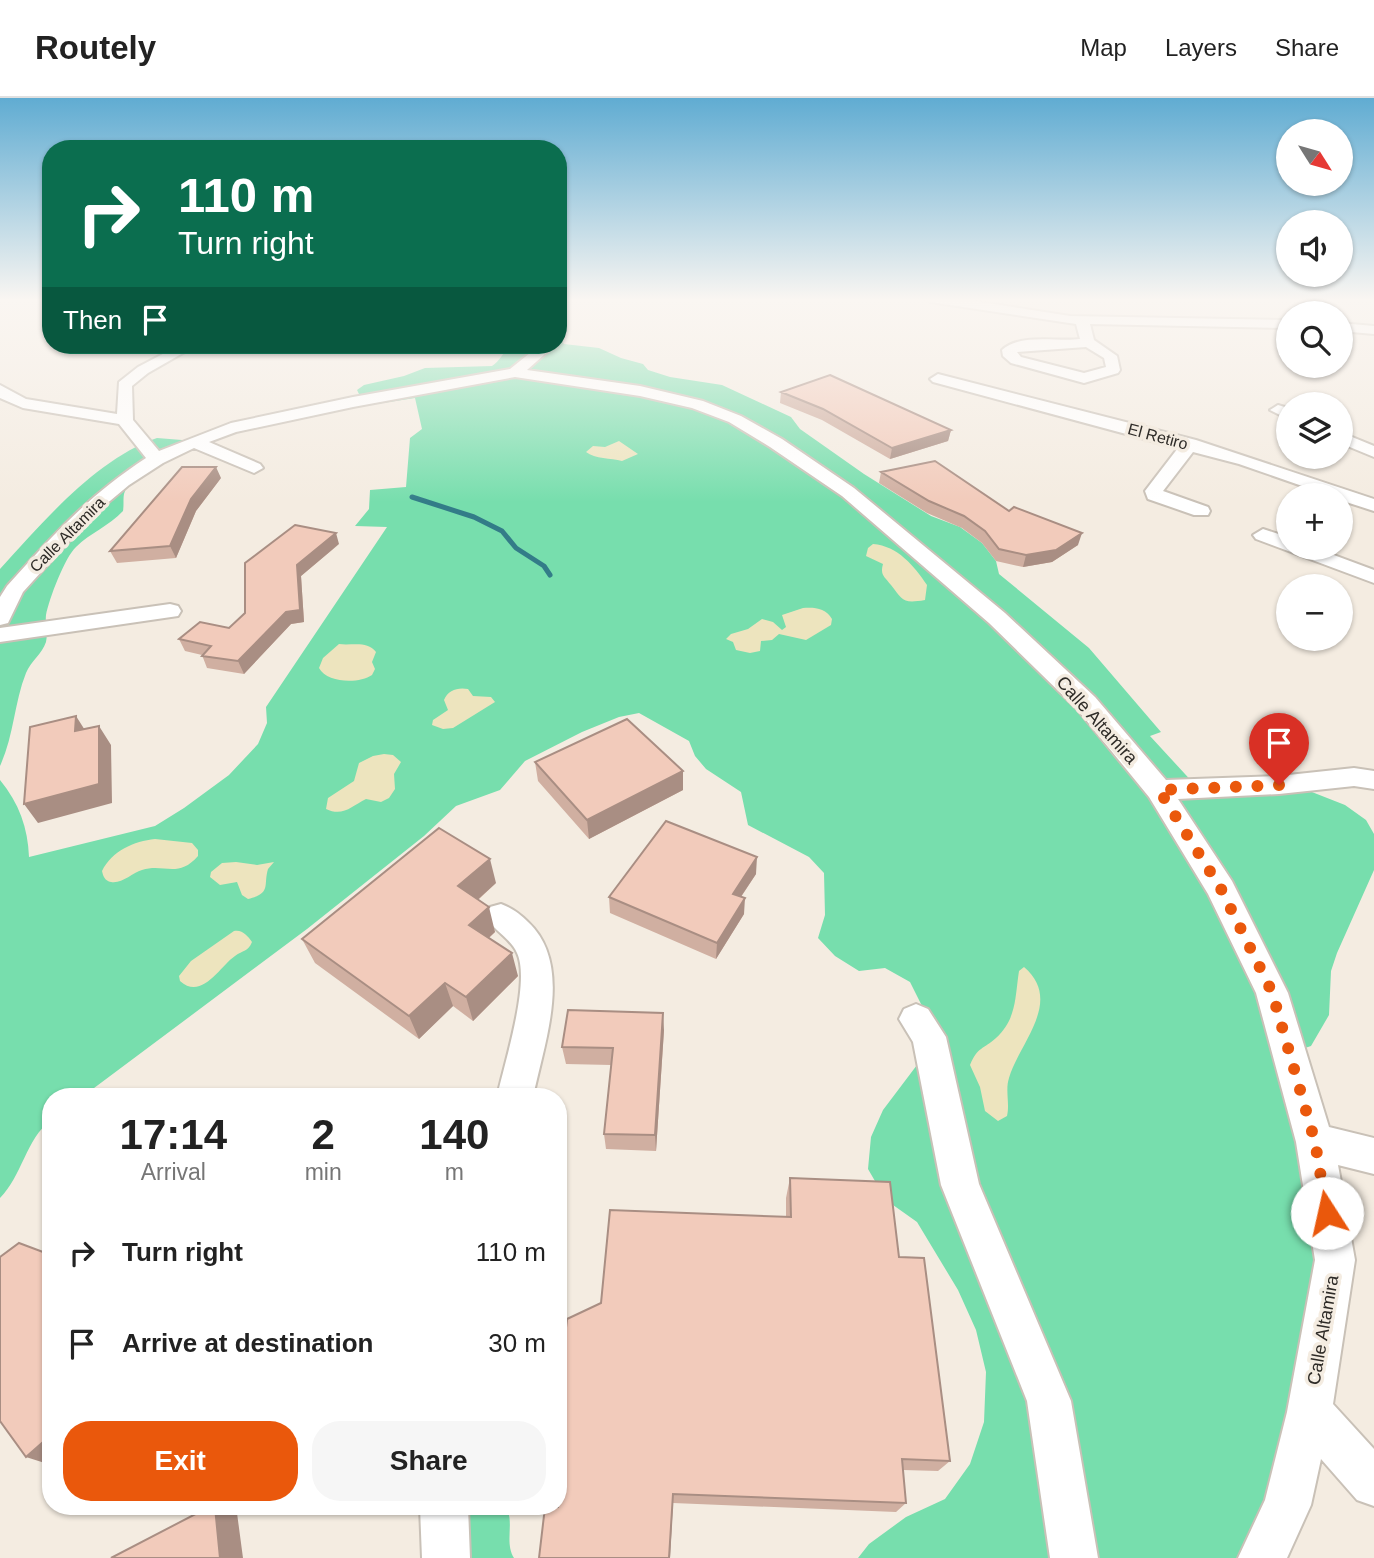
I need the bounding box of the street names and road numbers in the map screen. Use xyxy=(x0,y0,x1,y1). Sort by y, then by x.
street label: El Retiro xyxy=(1126,420,1190,453)
street label: Calle Altamira xyxy=(26,493,108,575)
street label: Calle Altamira xyxy=(1052,672,1142,769)
street label: Calle Altamira xyxy=(1304,1273,1343,1386)

